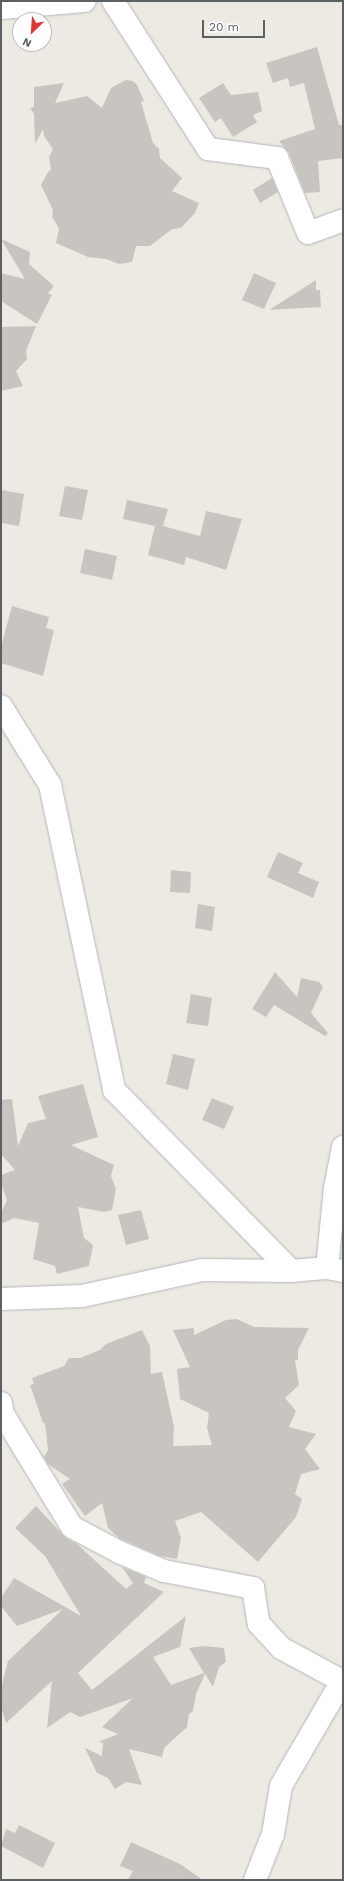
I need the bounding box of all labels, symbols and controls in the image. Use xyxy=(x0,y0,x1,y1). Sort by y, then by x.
north arrow xyxy=(12,12,52,52)
scale bar xyxy=(204,12,267,38)
text: 20 m xyxy=(209,20,239,34)
text: N xyxy=(21,35,34,50)

